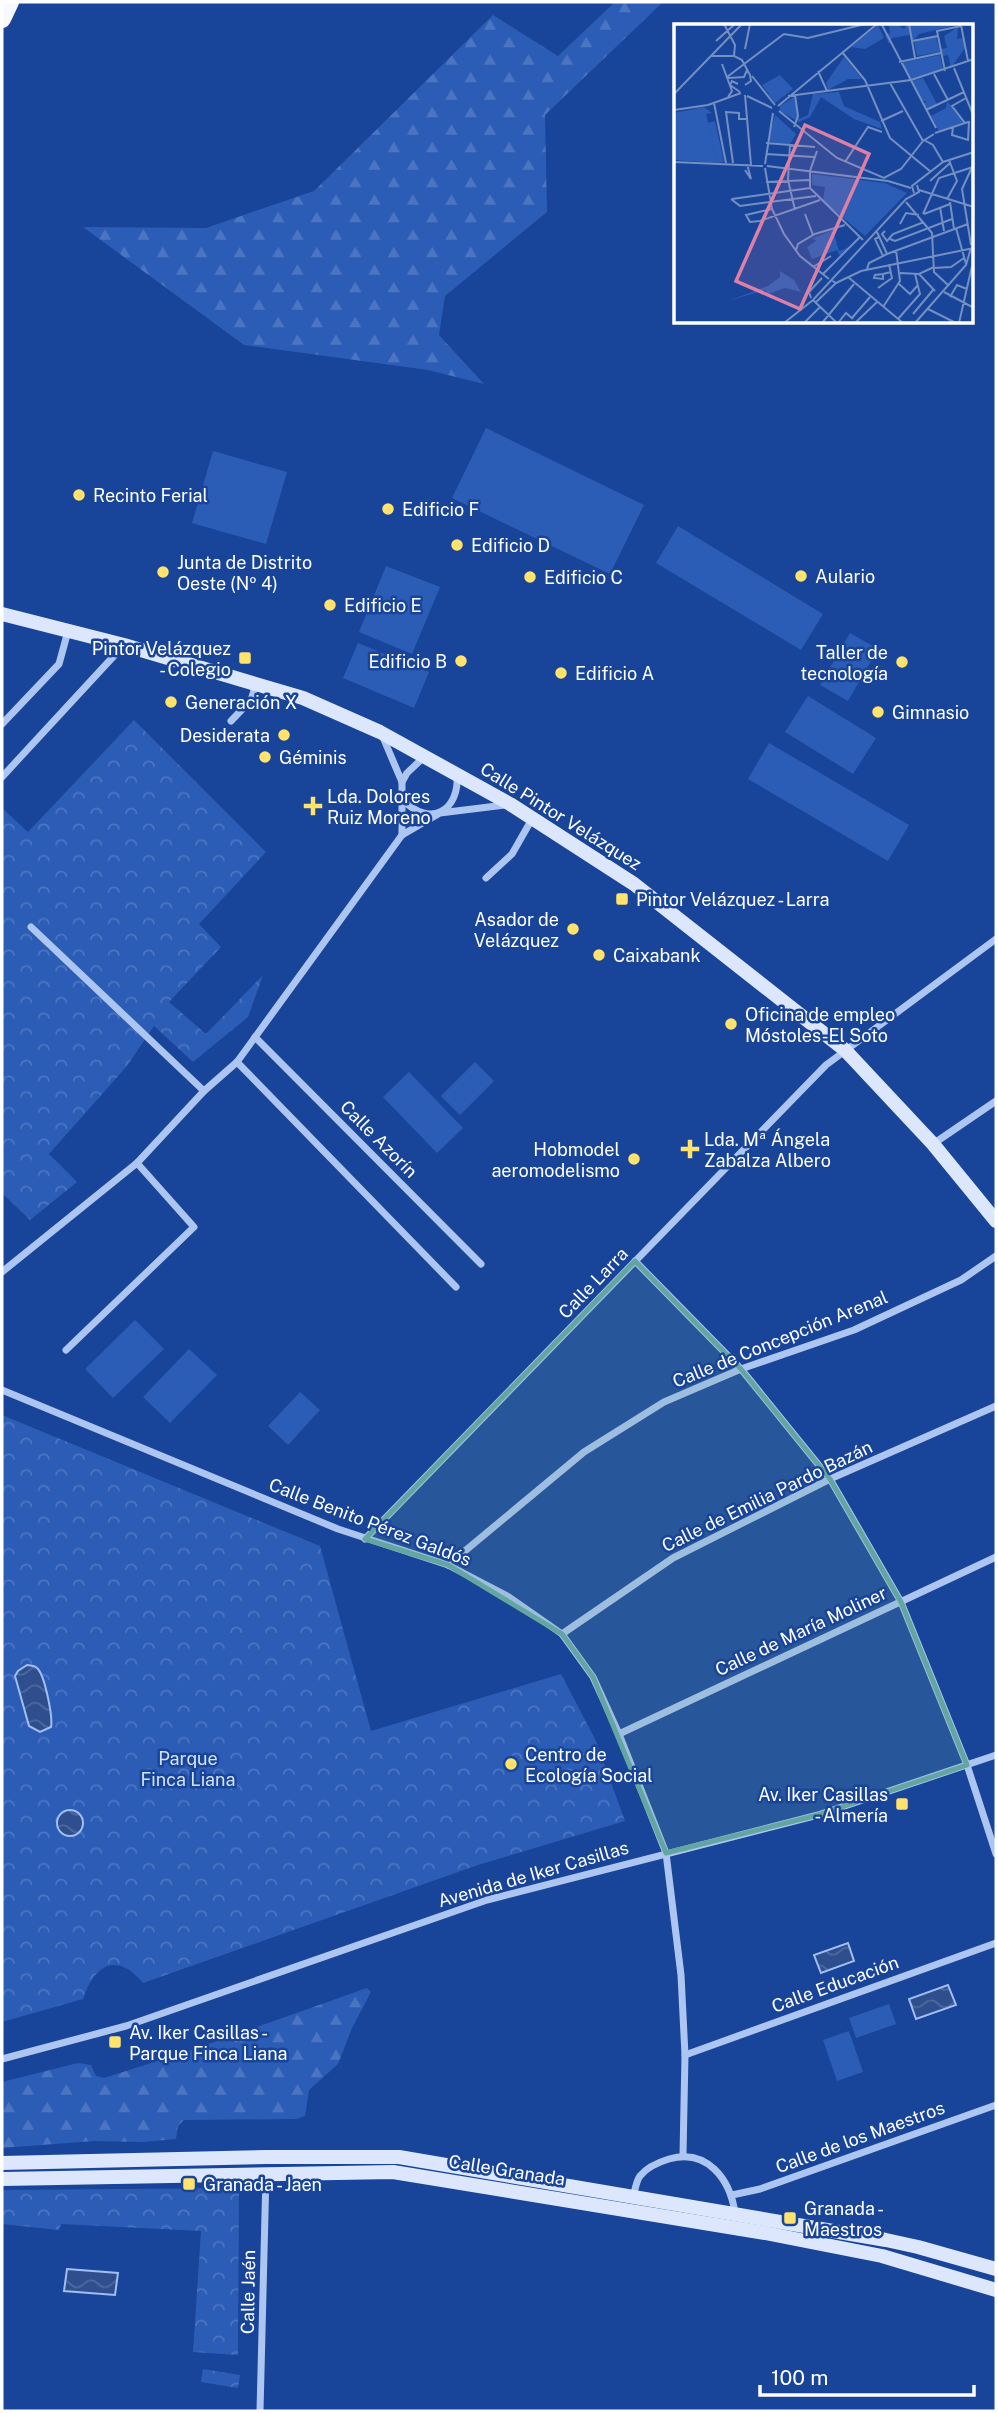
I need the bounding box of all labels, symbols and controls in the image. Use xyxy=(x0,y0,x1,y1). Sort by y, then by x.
inset map xyxy=(674,24,974,324)
place label: Recinto Ferial xyxy=(93,485,208,506)
marker: Recinto Ferial xyxy=(71,487,87,503)
place label: Edificio F xyxy=(402,499,479,520)
marker: Edificio F xyxy=(380,501,396,517)
place label: Edificio D xyxy=(471,535,550,556)
marker: Edificio D xyxy=(449,537,465,553)
place label: Junta de Distrito Oeste (Nº 4) xyxy=(177,552,312,594)
marker: Junta de Distrito Oeste (Nº 4) xyxy=(155,564,171,580)
place label: Aulario xyxy=(815,566,875,587)
place label: Edificio C xyxy=(544,567,623,588)
marker: Aulario xyxy=(793,568,809,584)
marker: Edificio C xyxy=(522,569,538,585)
place label: Edificio E xyxy=(344,595,422,616)
marker: Edificio E xyxy=(322,597,338,613)
place label: Pintor Velázquez - Colegio xyxy=(92,638,231,680)
place label: Taller de tecnología xyxy=(800,642,888,684)
marker: Pintor Velázquez - Colegio xyxy=(237,650,253,666)
place label: Edificio B xyxy=(368,651,447,672)
marker: Edificio B xyxy=(453,653,469,669)
marker: Taller de tecnología xyxy=(894,654,910,670)
place label: Edificio A xyxy=(575,663,654,684)
marker: Edificio A xyxy=(553,665,569,681)
place label: Generación X xyxy=(185,692,297,713)
marker: Generación X xyxy=(163,694,179,710)
place label: Gimnasio xyxy=(892,702,969,723)
marker: Gimnasio xyxy=(870,704,886,720)
place label: Desiderata xyxy=(180,725,270,746)
marker: Desiderata xyxy=(276,727,292,743)
place label: Géminis xyxy=(279,747,346,768)
marker: Géminis xyxy=(257,749,273,765)
street label: Calle Pintor Velázquez xyxy=(477,758,645,874)
place label: Lda. Dolores Ruiz Moreno xyxy=(327,786,431,828)
marker: Lda. Dolores Ruiz Moreno xyxy=(305,798,321,814)
place label: Pintor Velázquez - Larra xyxy=(636,889,829,910)
marker: Pintor Velázquez - Larra xyxy=(614,891,630,907)
place label: Asador de Velázquez xyxy=(474,909,559,951)
marker: Asador de Velázquez xyxy=(565,921,581,937)
place label: Caixabank xyxy=(613,945,701,966)
marker: Caixabank xyxy=(591,947,607,963)
place label: Oficina de empleo Móstoles-El Soto xyxy=(745,1004,895,1046)
marker: Oficina de empleo Móstoles-El Soto xyxy=(723,1016,739,1032)
street label: Calle Azorín xyxy=(336,1096,422,1182)
place label: Lda. Mª Ángela Zabalza Albero xyxy=(704,1128,831,1171)
place label: Hobmodel aeromodelismo xyxy=(491,1139,620,1181)
marker: Lda. Mª Ángela Zabalza Albero xyxy=(682,1141,698,1157)
marker: Hobmodel aeromodelismo xyxy=(626,1151,642,1167)
street label: Calle Larra xyxy=(554,1243,632,1323)
street label: Calle de Concepción Arenal xyxy=(669,1286,891,1392)
street label: Calle de Emilia Pardo Bazán xyxy=(658,1436,876,1556)
street label: Calle Benito Pérez Galdós xyxy=(266,1474,474,1570)
street label: Calle de María Moliner xyxy=(712,1582,890,1680)
place label: Centro de Ecología Social xyxy=(525,1744,653,1786)
park label: Parque Finca Liana xyxy=(141,1748,235,1790)
marker: Centro de Ecología Social xyxy=(503,1756,519,1772)
place label: Av. Iker Casillas - Almería xyxy=(758,1784,888,1826)
marker: Av. Iker Casillas - Almería xyxy=(894,1796,910,1812)
street label: Avenida de Iker Casillas xyxy=(435,1837,631,1911)
street label: Calle Educación xyxy=(769,1951,901,2017)
place label: Av. Iker Casillas - Parque Finca Liana xyxy=(129,2022,288,2064)
marker: Av. Iker Casillas - Parque Finca Liana xyxy=(107,2034,123,2050)
street label: Calle de los Maestros xyxy=(773,2097,947,2177)
street label: Calle Granada xyxy=(447,2150,567,2190)
place label: Granada - Jaen xyxy=(203,2174,322,2195)
marker: Granada - Jaen xyxy=(181,2176,197,2192)
place label: Granada - Maestros xyxy=(804,2198,884,2240)
marker: Granada - Maestros xyxy=(782,2210,798,2226)
street label: Calle Jaén xyxy=(237,2250,259,2334)
scale bar xyxy=(760,2354,974,2398)
text: 100 m xyxy=(771,2365,828,2390)

